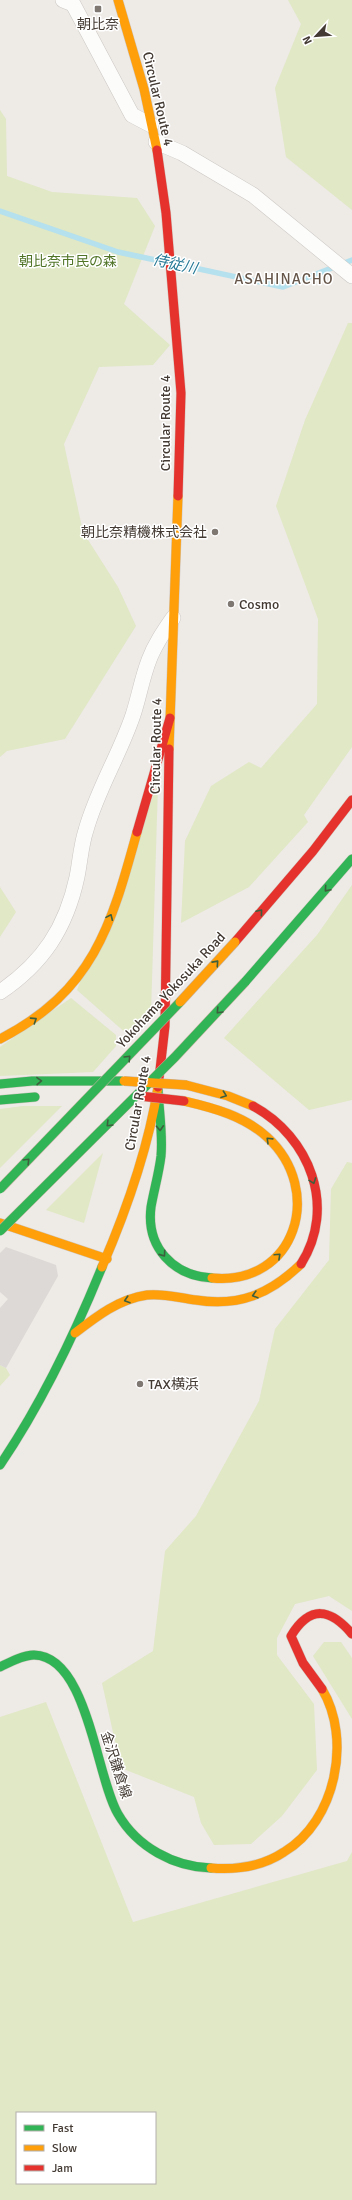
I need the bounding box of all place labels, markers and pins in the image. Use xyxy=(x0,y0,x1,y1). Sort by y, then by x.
marker: 朝比奈 xyxy=(93,4,103,14)
place label: 朝比奈 xyxy=(77,16,119,33)
place label: 朝比奈精機株式会社 xyxy=(81,524,207,541)
marker: 朝比奈精機株式会社 xyxy=(210,527,220,537)
place label: Cosmo xyxy=(239,596,279,613)
marker: Cosmo xyxy=(226,599,236,609)
place label: TAX横浜 xyxy=(148,1376,199,1393)
marker: TAX横浜 xyxy=(135,1379,145,1389)

